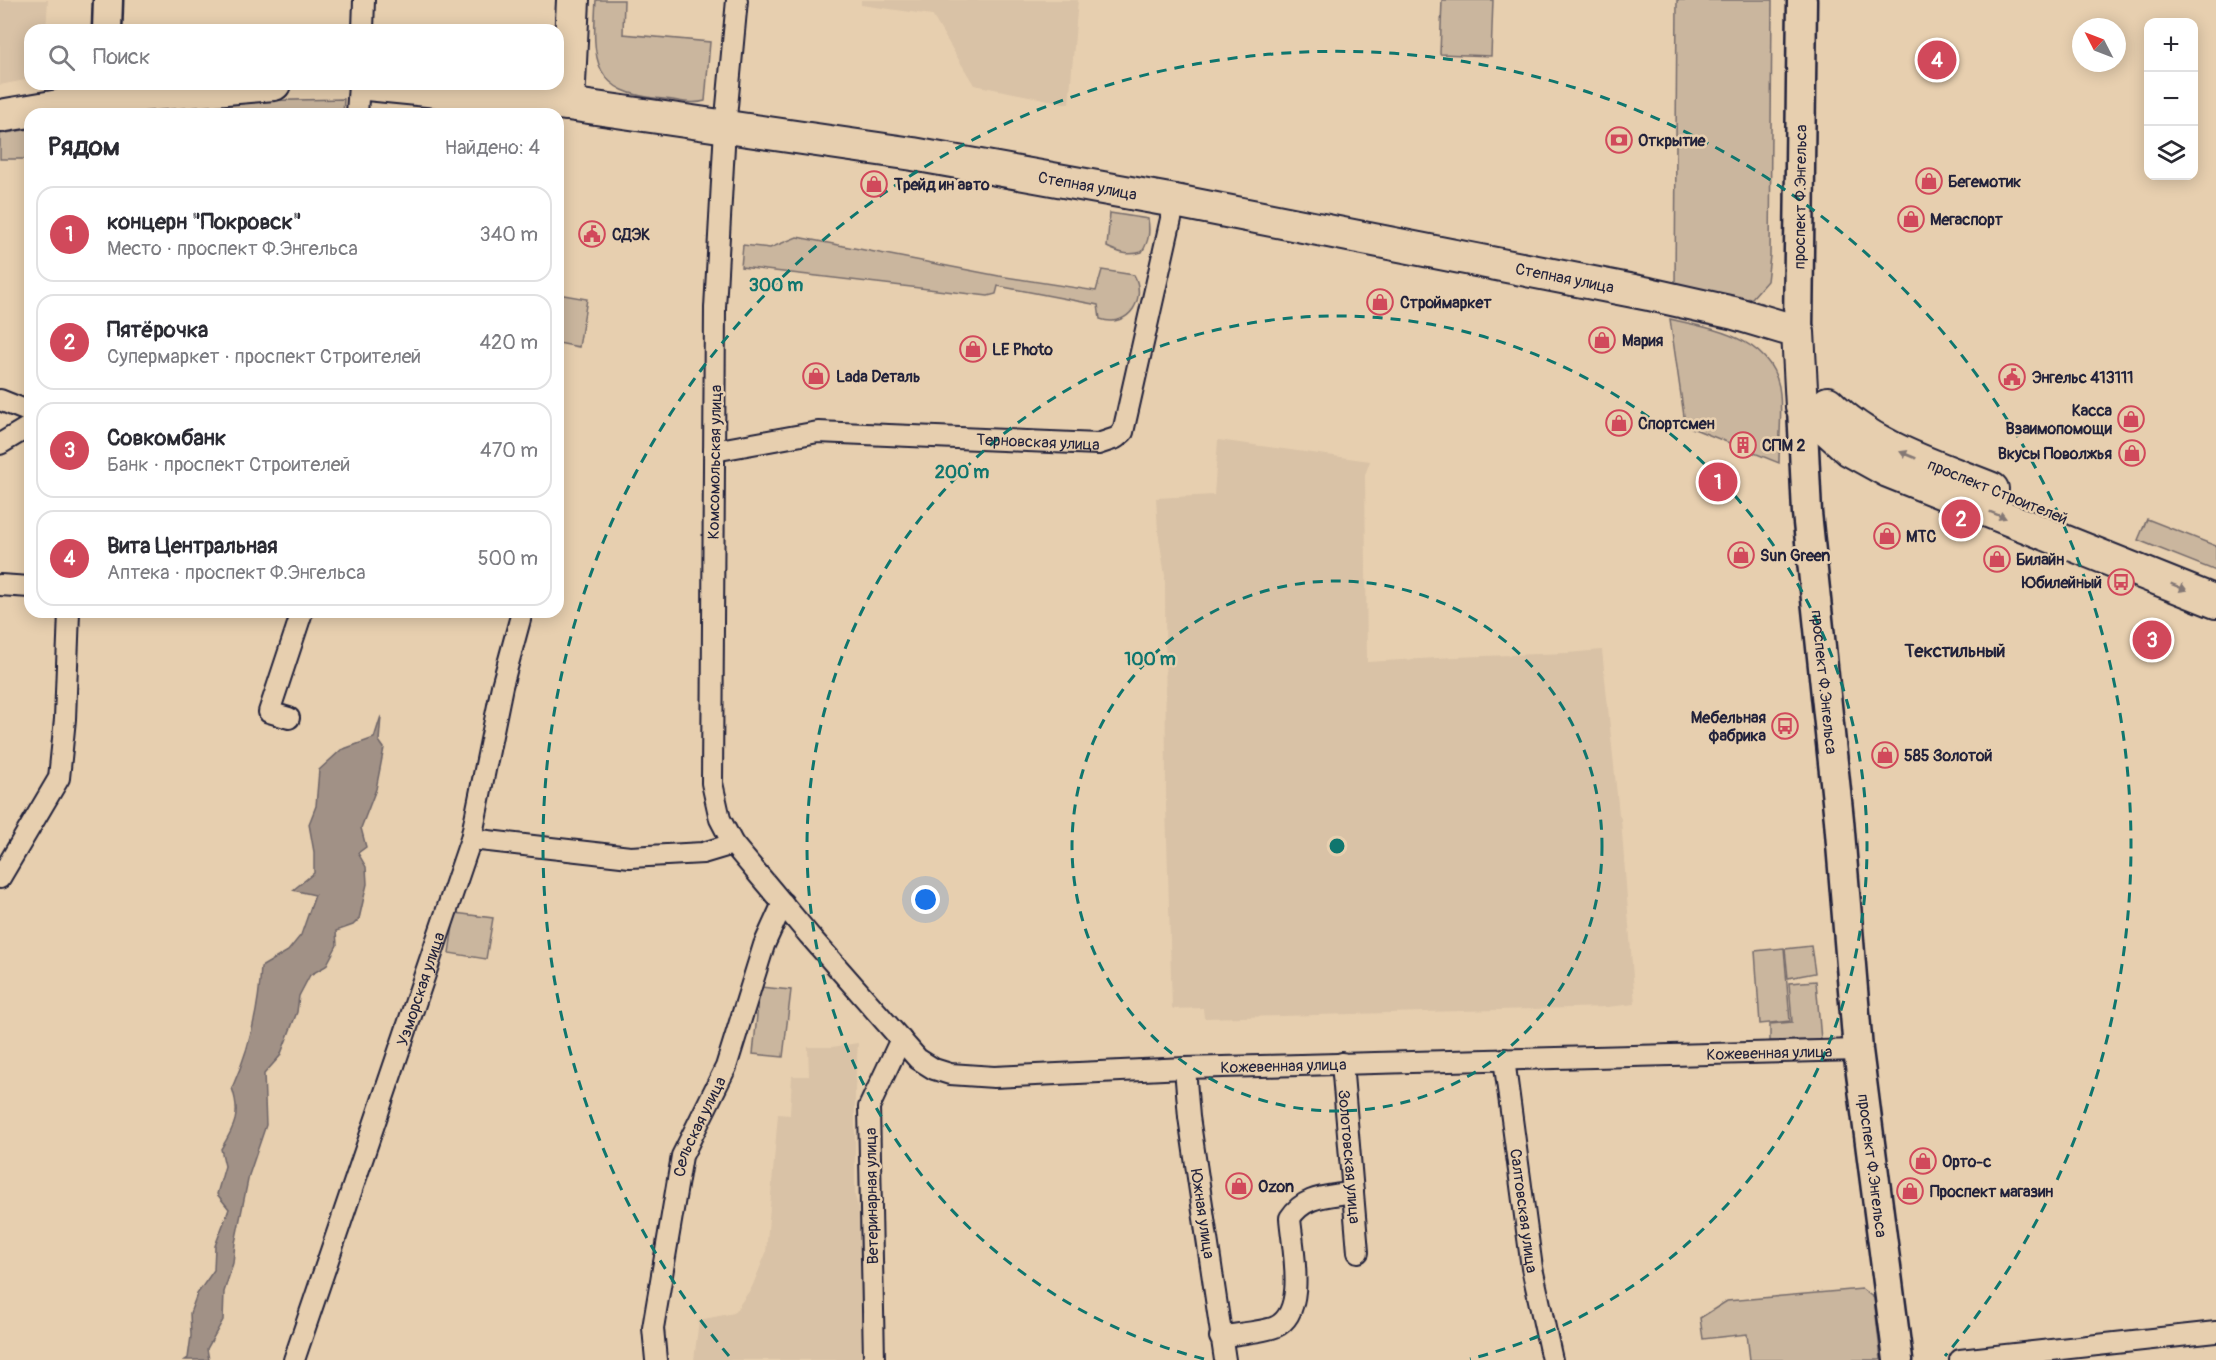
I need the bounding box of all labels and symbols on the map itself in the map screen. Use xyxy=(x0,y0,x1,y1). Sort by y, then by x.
north arrow xyxy=(2072,18,2126,72)
pin: 4 xyxy=(1918,38,1956,82)
street label: проспект Ф.Энгельса xyxy=(1790,124,1811,270)
bank icon: Открытие xyxy=(1604,125,1634,155)
place label: Открытие xyxy=(1638,131,1706,151)
shop icon: Бегемотик xyxy=(1914,166,1944,196)
street label: Степная улица xyxy=(1036,168,1139,205)
shop icon: Трейд ин авто xyxy=(859,169,889,199)
place label: Бегемотик xyxy=(1948,172,2021,192)
place label: Трейд ин авто xyxy=(893,175,990,195)
shop icon: Мегаспорт xyxy=(1896,204,1926,234)
place label: Мегаспорт xyxy=(1930,210,2004,230)
public building icon: СДЭК xyxy=(577,219,607,249)
place label: СДЭК xyxy=(612,225,650,245)
street label: Степная улица xyxy=(1513,259,1616,298)
text: 300 m xyxy=(749,274,803,297)
shop icon: Строймаркет xyxy=(1365,287,1395,317)
place label: Строймаркет xyxy=(1400,293,1492,313)
shop icon: Мария xyxy=(1587,325,1617,355)
place label: Мария xyxy=(1622,331,1664,351)
shop icon: LE Photo xyxy=(958,334,988,364)
place label: LE Photo xyxy=(992,340,1053,360)
shop icon: Lada Dеталь xyxy=(801,361,831,391)
public building icon: Энгельс 413111 xyxy=(1997,362,2027,392)
place label: Lada Dеталь xyxy=(836,367,920,387)
place label: Энгельс 413111 xyxy=(2032,368,2134,388)
street label: Комсомольская улица xyxy=(704,385,726,539)
place label: Касса Взаимопомощи xyxy=(2006,401,2113,439)
shop icon: Касса Взаимопомощи xyxy=(2116,404,2146,434)
shop icon: Спортсмен xyxy=(1604,408,1634,438)
place label: Спортсмен xyxy=(1638,414,1715,434)
street label: Терновская улица xyxy=(976,430,1100,455)
building icon: СПМ 2 xyxy=(1728,430,1758,460)
place label: СПМ 2 xyxy=(1762,436,1805,456)
shop icon: Вкусы Поволжья xyxy=(2117,438,2147,468)
place label: Вкусы Поволжья xyxy=(1998,444,2112,464)
one-way arrow xyxy=(1899,450,1917,459)
street label: проспект Строителей xyxy=(1925,455,2071,529)
pin: 1 xyxy=(1698,460,1738,504)
text: 200 m xyxy=(935,461,989,484)
pin: 2 xyxy=(1942,496,1980,542)
one-way arrow xyxy=(1989,511,2007,520)
shop icon: МТС xyxy=(1872,521,1902,551)
place label: МТС xyxy=(1906,527,1936,547)
shop icon: Sun Green xyxy=(1726,540,1756,570)
shop icon: Билайн xyxy=(1982,544,2012,574)
place label: Sun Green xyxy=(1760,546,1830,566)
place label: Билайн xyxy=(2016,550,2064,570)
bus stop icon: Юбилейный xyxy=(2106,567,2136,597)
place label: Юбилейный xyxy=(2021,573,2102,593)
one-way arrow xyxy=(2170,583,2188,592)
street label: проспект Ф.Энгельса xyxy=(1806,609,1841,755)
pin: 3 xyxy=(2132,618,2172,662)
district label: Текстильный xyxy=(1904,640,2005,663)
text: 100 m xyxy=(1124,648,1176,671)
place label: Мебельная фабрика xyxy=(1691,708,1767,746)
bus stop icon: Мебельная фабрика xyxy=(1770,711,1800,741)
shop icon: 585 Золотой xyxy=(1870,740,1900,770)
place label: 585 Золотой xyxy=(1904,746,1993,766)
centre of rings xyxy=(1327,836,1347,856)
your location xyxy=(911,885,940,914)
street label: Узморская улица xyxy=(392,930,450,1049)
street label: Кожевенная улица xyxy=(1706,1042,1833,1065)
street label: Кожевенная улица xyxy=(1220,1055,1347,1078)
street label: Сельская улица xyxy=(670,1073,731,1178)
street label: Золотовская улица xyxy=(1333,1089,1365,1225)
street label: проспект Ф.Энгельса xyxy=(1853,1092,1891,1239)
street label: Ветеринарная улица xyxy=(861,1127,883,1265)
shop icon: Орто-с xyxy=(1908,1146,1938,1176)
street label: Салтовская улица xyxy=(1505,1147,1542,1275)
place label: Орто-с xyxy=(1942,1152,1991,1172)
street label: Южная улица xyxy=(1186,1168,1219,1260)
shop icon: Ozon xyxy=(1224,1171,1254,1201)
shop icon: Проспект магазин xyxy=(1895,1176,1925,1206)
place label: Ozon xyxy=(1258,1177,1294,1197)
place label: Проспект магазин xyxy=(1930,1182,2053,1202)

